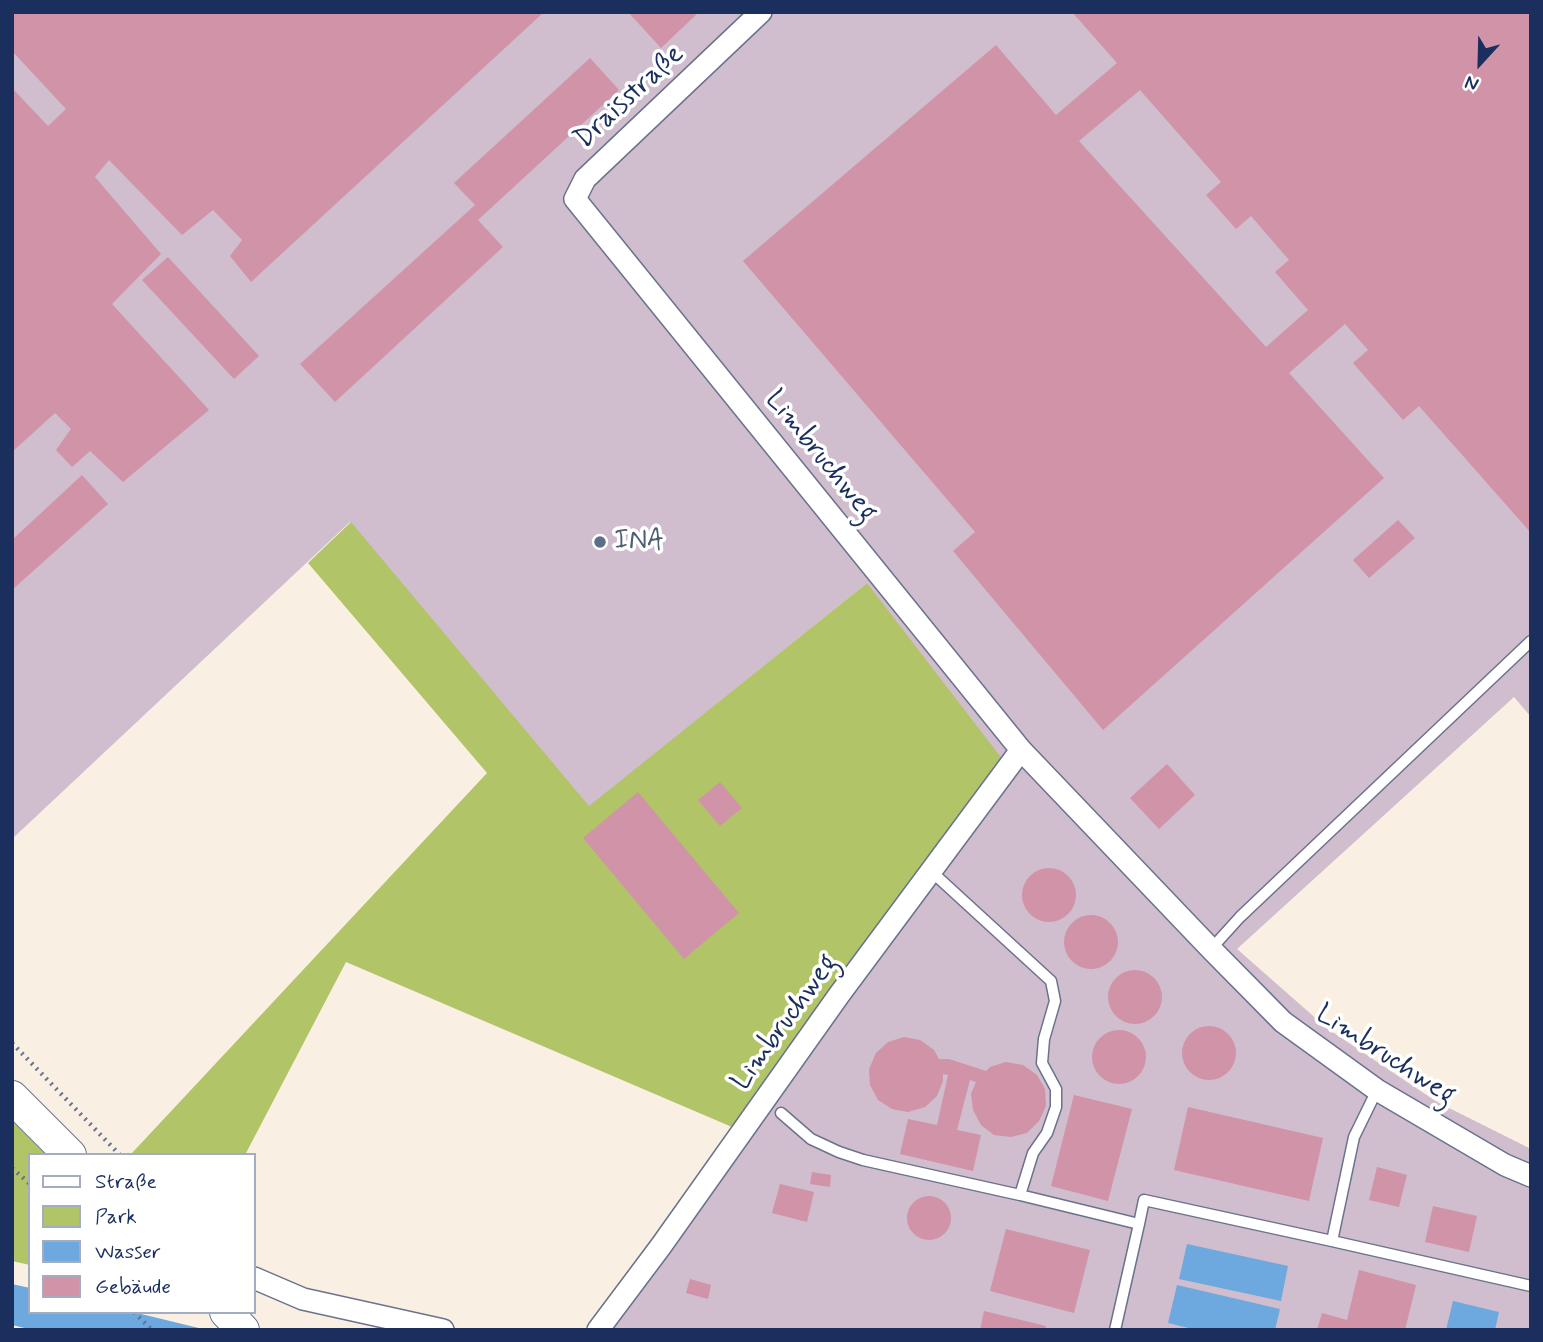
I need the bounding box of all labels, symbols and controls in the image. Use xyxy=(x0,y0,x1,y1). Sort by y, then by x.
north arrow xyxy=(1445,28,1515,98)
street label: Draisstraße xyxy=(568,39,692,157)
text: N xyxy=(1461,69,1482,97)
street label: Limbruchweg xyxy=(757,384,883,530)
place label: INA xyxy=(614,525,664,559)
marker: INA xyxy=(592,534,608,550)
street label: Limbruchweg xyxy=(725,948,847,1098)
street label: Limbruchweg xyxy=(1309,998,1461,1114)
legend xyxy=(28,1153,256,1314)
text: Straße xyxy=(95,1168,157,1196)
text: Park xyxy=(95,1203,137,1231)
text: Wasser xyxy=(95,1238,161,1266)
text: Gebäude xyxy=(95,1273,171,1301)

